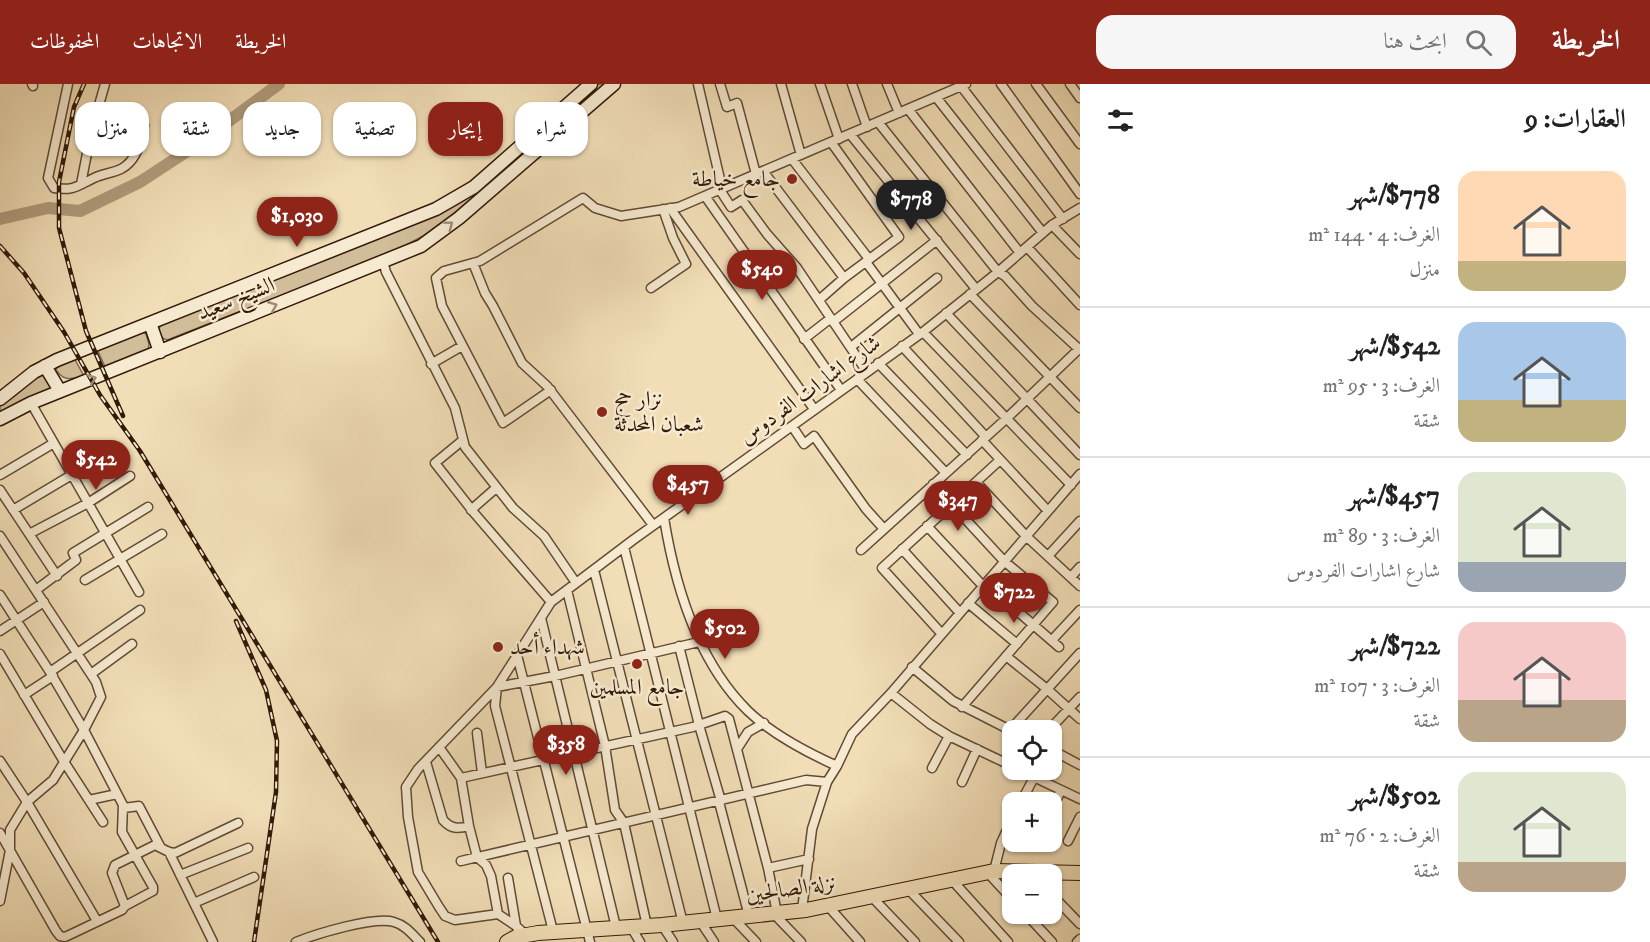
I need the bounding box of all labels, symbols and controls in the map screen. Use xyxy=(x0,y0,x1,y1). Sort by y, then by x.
search box xyxy=(1096,15,1516,69)
text: الخريطة xyxy=(1552,23,1620,58)
icon: search xyxy=(1462,26,1495,59)
text: ابحث هنا xyxy=(1383,28,1447,55)
text: المحفوظات xyxy=(30,29,99,55)
text: الاتجاهات xyxy=(132,29,202,55)
text: الخريطة xyxy=(235,29,286,55)
chip: منزل xyxy=(75,102,149,156)
chip: شقة xyxy=(161,102,231,156)
chip: جديد xyxy=(243,102,321,156)
chip: تصفية xyxy=(333,102,416,156)
chip: إيجار xyxy=(428,102,503,156)
chip: شراء xyxy=(515,102,588,156)
text: العقارات: 9 xyxy=(1525,103,1626,136)
icon: filters xyxy=(1104,104,1137,137)
place label: جامع خياطة xyxy=(692,166,780,198)
marker: جامع خياطة xyxy=(785,172,799,186)
text: $778/شهر xyxy=(1349,179,1440,212)
pin: $778 xyxy=(875,180,947,231)
text: $778 xyxy=(890,187,932,212)
icon: home xyxy=(1506,195,1578,267)
pin: $1,030 xyxy=(248,197,346,248)
text: $1,030 xyxy=(271,204,323,229)
one-way arrow xyxy=(442,221,453,232)
text: الغرف: 4 · 144 m² xyxy=(1308,223,1440,248)
pin: $540 xyxy=(726,250,798,301)
text: $540 xyxy=(741,257,783,282)
text: منزل xyxy=(1409,258,1440,283)
street label: الشيخ سعيد xyxy=(193,271,281,331)
one-way arrow xyxy=(267,301,278,313)
street label: شارع اشارات الفردوس xyxy=(734,329,889,454)
text: $542/شهر xyxy=(1350,330,1440,363)
icon: home xyxy=(1506,346,1578,418)
one-way arrow xyxy=(86,374,97,386)
text: الغرف: 3 · 95 m² xyxy=(1323,374,1440,399)
place label: نزار حج شعبان المحدثة xyxy=(614,386,704,438)
marker: نزار حج شعبان المحدثة xyxy=(595,405,609,419)
text: شقة xyxy=(1414,409,1440,434)
pin: $542 xyxy=(60,440,132,491)
text: $542 xyxy=(75,447,117,472)
pin: $457 xyxy=(652,465,724,516)
text: $457 xyxy=(667,472,709,497)
text: $457/شهر xyxy=(1347,480,1440,513)
pin: $347 xyxy=(922,481,994,532)
text: $347 xyxy=(938,488,978,513)
icon: home xyxy=(1506,496,1578,568)
text: الغرف: 3 · 89 m² xyxy=(1323,524,1440,549)
text: شارع اشارات الفردوس xyxy=(1286,559,1440,584)
pin: $722 xyxy=(978,573,1050,624)
text: $722 xyxy=(993,580,1035,605)
pin: $502 xyxy=(689,609,761,660)
text: $502 xyxy=(704,616,746,641)
text: $722/شهر xyxy=(1350,630,1440,663)
place label: شهداء أحد xyxy=(510,631,585,661)
marker: شهداء أحد xyxy=(491,640,505,654)
icon: home xyxy=(1506,646,1578,718)
marker: جامع المسلمين xyxy=(630,657,644,671)
place label: جامع المسلمين xyxy=(590,674,684,706)
text: الغرف: 3 · 107 m² xyxy=(1314,674,1440,699)
text: شقة xyxy=(1414,709,1440,734)
map controls xyxy=(1002,720,1062,924)
button: locate xyxy=(1002,720,1062,780)
pin: $358 xyxy=(530,725,602,776)
text: $358 xyxy=(547,732,585,757)
text: $502/شهر xyxy=(1349,780,1440,813)
button: + xyxy=(1002,792,1062,852)
icon: home xyxy=(1506,796,1578,868)
text: الغرف: 2 · 76 m² xyxy=(1320,824,1440,849)
text: شقة xyxy=(1414,859,1440,884)
button: − xyxy=(1002,864,1062,924)
street label: نزلة الصالحين xyxy=(744,869,838,909)

